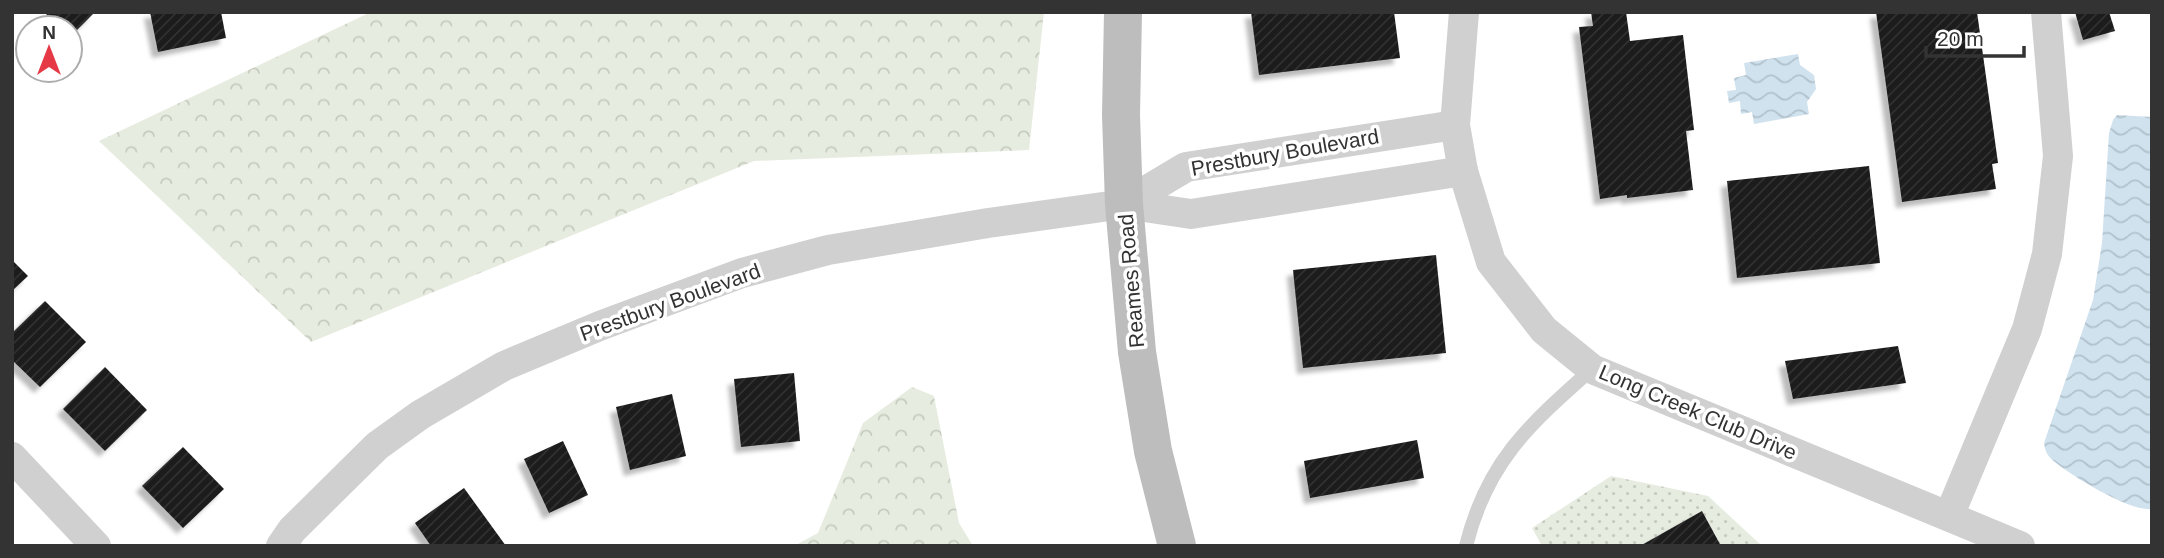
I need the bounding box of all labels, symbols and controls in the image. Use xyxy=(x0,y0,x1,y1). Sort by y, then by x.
north arrow xyxy=(14,14,84,84)
scale bar xyxy=(1926,14,2024,58)
text: N xyxy=(42,22,56,43)
text: 20 m xyxy=(1937,27,1984,50)
street label: Prestbury Boulevard xyxy=(1189,124,1381,180)
street label: Reames Road xyxy=(1114,213,1148,349)
street label: Prestbury Boulevard xyxy=(577,259,763,345)
street label: Long Creek Club Drive xyxy=(1596,360,1800,464)

